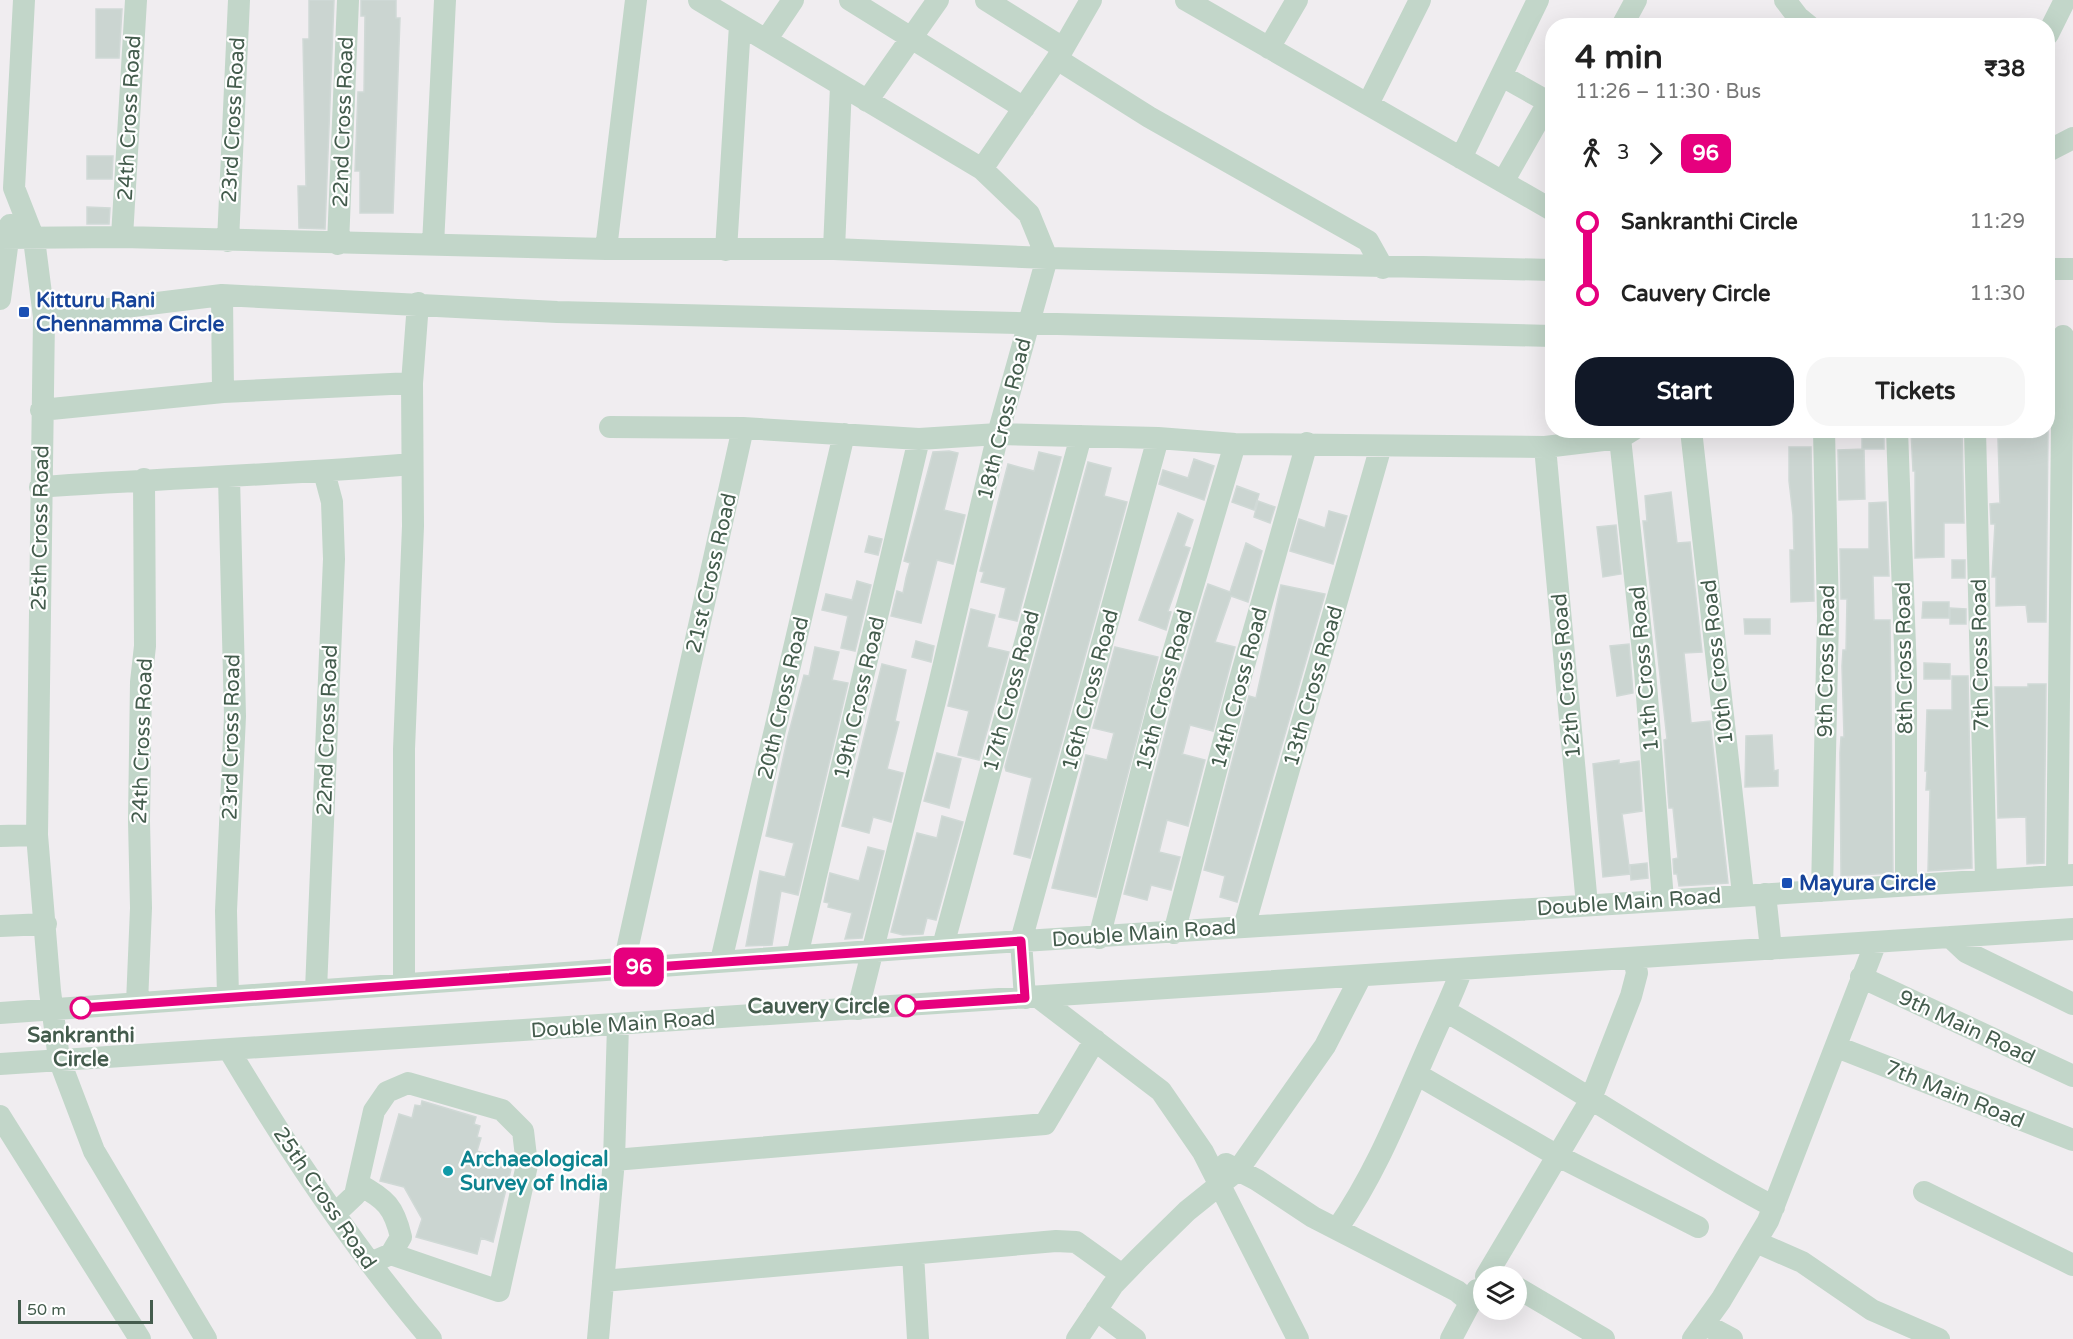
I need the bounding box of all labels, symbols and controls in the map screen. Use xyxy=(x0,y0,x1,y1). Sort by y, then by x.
street label: 24th Cross Road xyxy=(113,34,146,202)
street label: 23rd Cross Road xyxy=(217,36,250,204)
street label: 22nd Cross Road xyxy=(328,36,359,208)
text: 4 min xyxy=(1575,38,1663,77)
text: ₹38 xyxy=(1984,56,2025,82)
text: 11:26 – 11:30 · Bus xyxy=(1575,80,1761,104)
icon: walk xyxy=(1575,137,1608,170)
icon: forward xyxy=(1639,137,1672,170)
text: 3 xyxy=(1617,141,1630,165)
text: 96 xyxy=(1693,141,1719,166)
text: Sankranthi Circle xyxy=(1621,209,1798,235)
text: 11:29 xyxy=(1970,210,2025,234)
text: Cauvery Circle xyxy=(1621,281,1770,307)
text: 11:30 xyxy=(1970,282,2025,306)
place label: Kitturu Rani Chennamma Circle xyxy=(36,288,224,337)
marker: Kitturu Rani Chennamma Circle xyxy=(17,305,31,319)
street label: 18th Cross Road xyxy=(972,336,1037,503)
button: Start xyxy=(1575,357,1794,426)
button: Tickets xyxy=(1806,357,2025,426)
street label: 25th Cross Road xyxy=(27,445,54,611)
street label: 21st Cross Road xyxy=(681,491,742,655)
street label: 10th Cross Road xyxy=(1696,578,1739,746)
street label: 7th Cross Road xyxy=(1967,578,1994,732)
street label: 8th Cross Road xyxy=(1891,581,1918,735)
street label: 9th Cross Road xyxy=(1813,584,1840,738)
street label: 11th Cross Road xyxy=(1625,585,1664,753)
street label: 12th Cross Road xyxy=(1547,592,1586,760)
street label: 13th Cross Road xyxy=(1279,603,1348,769)
street label: 14th Cross Road xyxy=(1206,605,1273,772)
street label: 16th Cross Road xyxy=(1057,607,1124,774)
street label: 15th Cross Road xyxy=(1131,607,1198,774)
street label: 17th Cross Road xyxy=(978,608,1045,775)
street label: 20th Cross Road xyxy=(753,614,814,782)
street label: 19th Cross Road xyxy=(829,614,890,782)
street label: 22nd Cross Road xyxy=(312,644,343,816)
street label: 23rd Cross Road xyxy=(218,654,245,820)
street label: 24th Cross Road xyxy=(127,658,158,824)
place label: Mayura Circle xyxy=(1799,871,1936,896)
marker: Mayura Circle xyxy=(1780,876,1794,890)
street label: Double Main Road xyxy=(1536,884,1722,921)
street label: Double Main Road xyxy=(1051,915,1237,952)
line badge: 96 xyxy=(612,948,666,986)
text: 96 xyxy=(626,955,652,980)
street label: 9th Main Road xyxy=(1895,985,2039,1070)
place label: Cauvery Circle xyxy=(747,994,890,1019)
marker: Cauvery Circle xyxy=(895,995,917,1017)
marker: Sankranthi Circle xyxy=(70,997,92,1019)
street label: Double Main Road xyxy=(530,1006,716,1043)
place label: Sankranthi Circle xyxy=(27,1023,135,1072)
street label: 7th Main Road xyxy=(1882,1055,2028,1134)
street label: 25th Cross Road xyxy=(268,1122,381,1274)
place label: Archaeological Survey of India xyxy=(460,1147,608,1196)
marker: Archaeological Survey of India xyxy=(441,1164,455,1178)
map controls xyxy=(1473,1266,1527,1320)
button: layers xyxy=(1473,1266,1527,1320)
scale bar xyxy=(18,1297,153,1324)
text: 50 m xyxy=(27,1300,66,1320)

